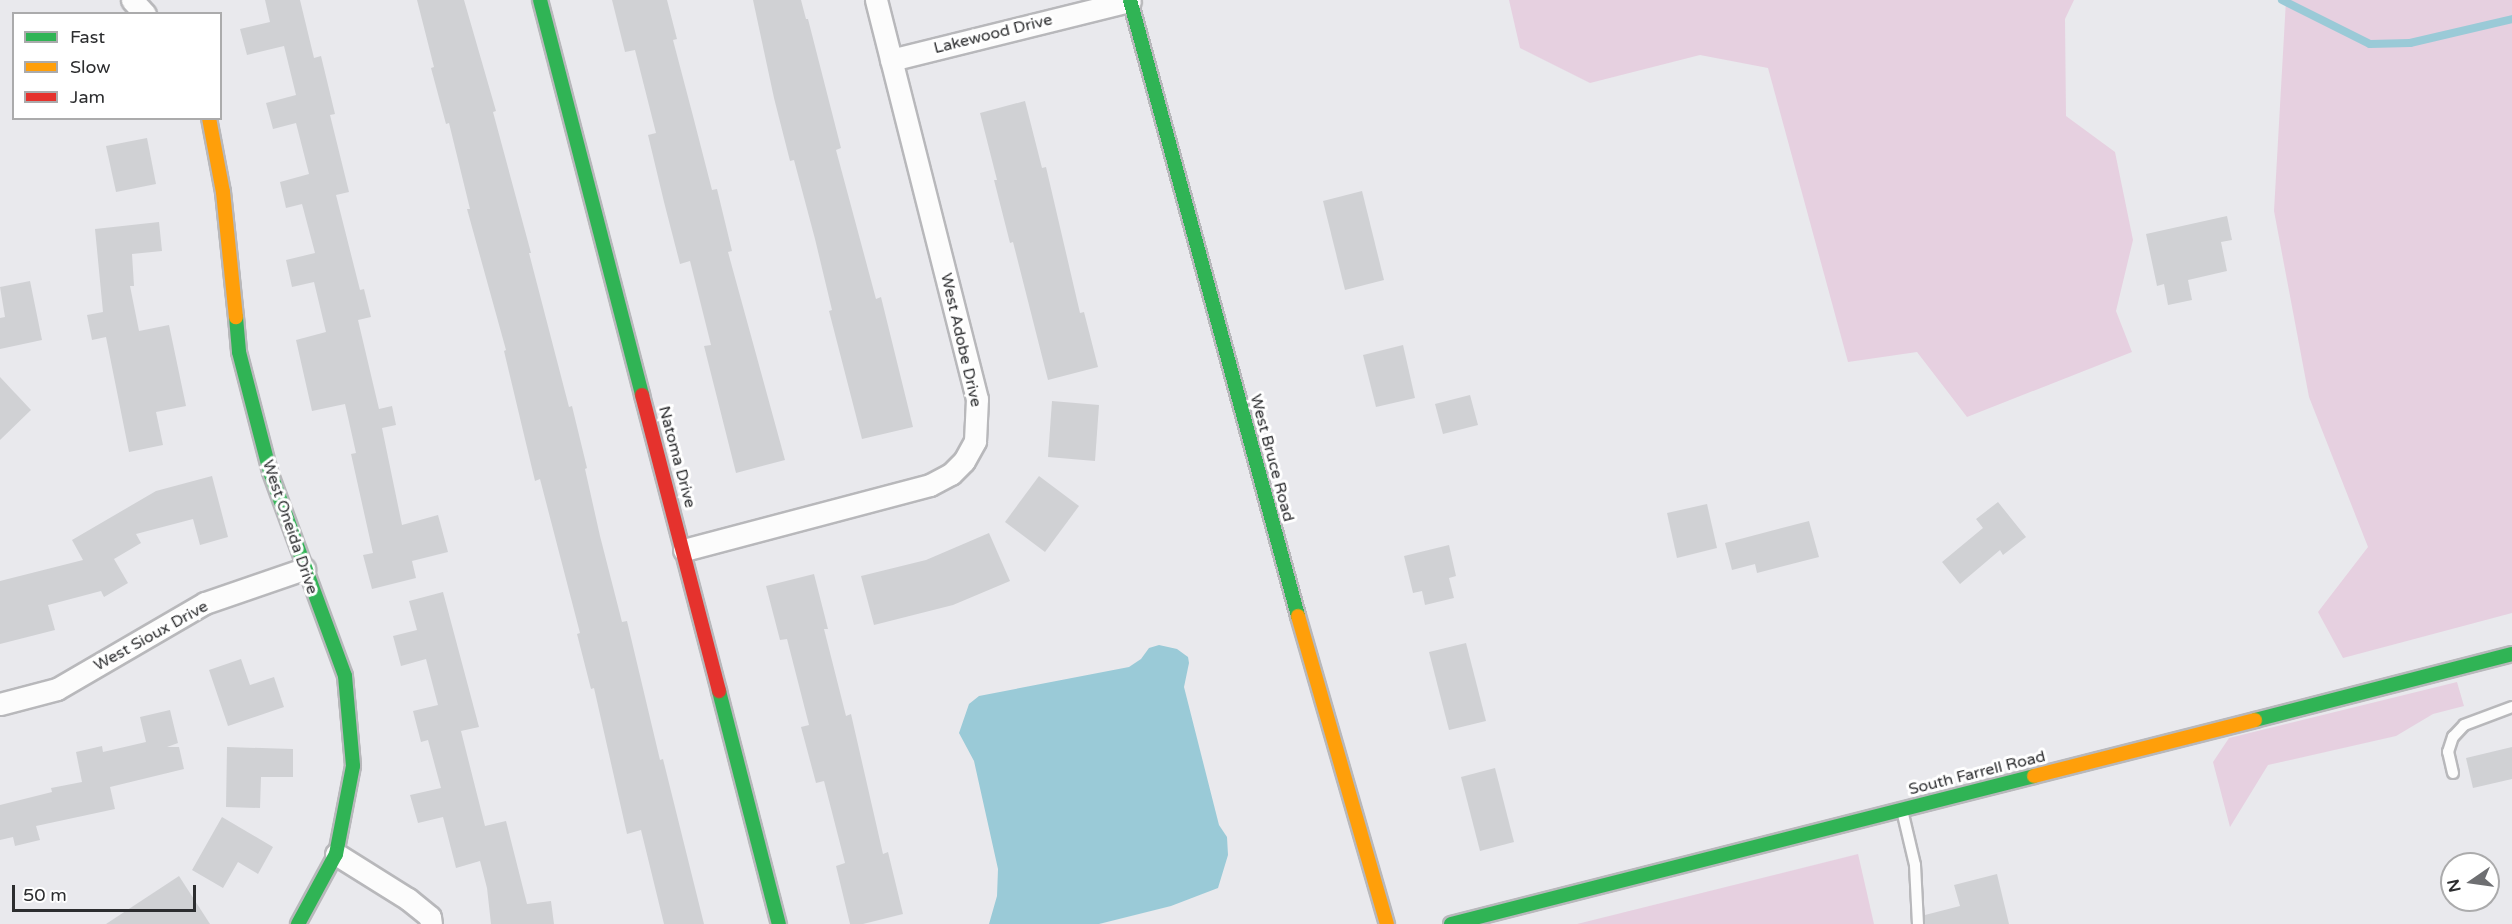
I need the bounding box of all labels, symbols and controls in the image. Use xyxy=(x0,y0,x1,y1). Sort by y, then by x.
street label: Lakewood Drive xyxy=(932,10,1054,58)
legend xyxy=(12,12,222,120)
text: Fast xyxy=(70,26,105,48)
text: Slow xyxy=(70,56,111,78)
text: Jam xyxy=(70,86,105,108)
street label: West Adobe Drive xyxy=(936,271,986,409)
street label: West Bruce Road xyxy=(1246,392,1298,524)
street label: Natoma Drive xyxy=(654,404,700,510)
street label: West Oneida Drive xyxy=(258,457,322,597)
street label: West Sioux Drive xyxy=(91,597,211,675)
street label: South Farrell Road xyxy=(1907,747,2047,799)
north arrow xyxy=(2440,852,2500,912)
scale bar xyxy=(15,873,200,911)
text: N xyxy=(2443,877,2466,894)
text: 50 m xyxy=(23,884,67,906)

